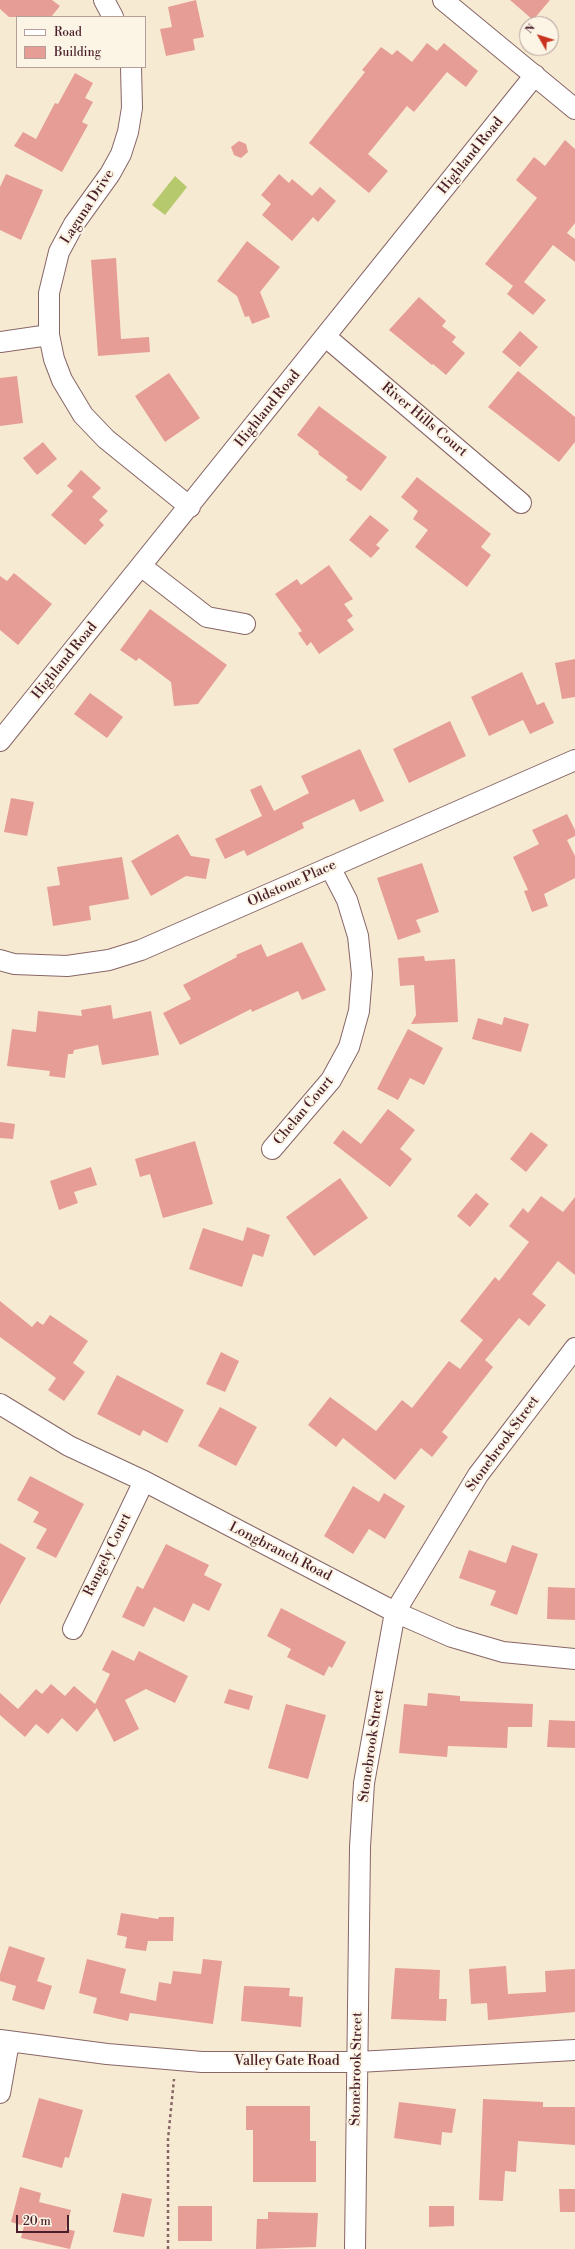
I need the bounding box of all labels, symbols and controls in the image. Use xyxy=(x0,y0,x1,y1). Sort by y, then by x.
legend xyxy=(16,16,146,68)
north arrow xyxy=(519,16,559,56)
text: N xyxy=(522,21,539,37)
text: Road xyxy=(54,25,82,40)
text: Building xyxy=(54,45,101,60)
street label: Highland Road xyxy=(435,114,507,198)
street label: Laguna Drive xyxy=(58,167,118,247)
street label: Highland Road xyxy=(232,367,304,451)
street label: River Hills Court xyxy=(378,379,470,461)
street label: Highland Road xyxy=(29,619,101,703)
street label: Oldstone Place xyxy=(245,857,339,911)
street label: Chelan Court xyxy=(270,1073,338,1149)
street label: Stonebrook Street xyxy=(463,1393,543,1495)
street label: Rangely Court xyxy=(81,1511,135,1599)
street label: Longbranch Road xyxy=(226,1519,334,1585)
street label: Stonebrook Street xyxy=(356,1688,388,1804)
street label: Stonebrook Street xyxy=(348,2012,366,2126)
street label: Valley Gate Road xyxy=(234,2054,340,2070)
scale bar xyxy=(18,2207,71,2233)
text: 20 m xyxy=(23,2214,51,2229)

